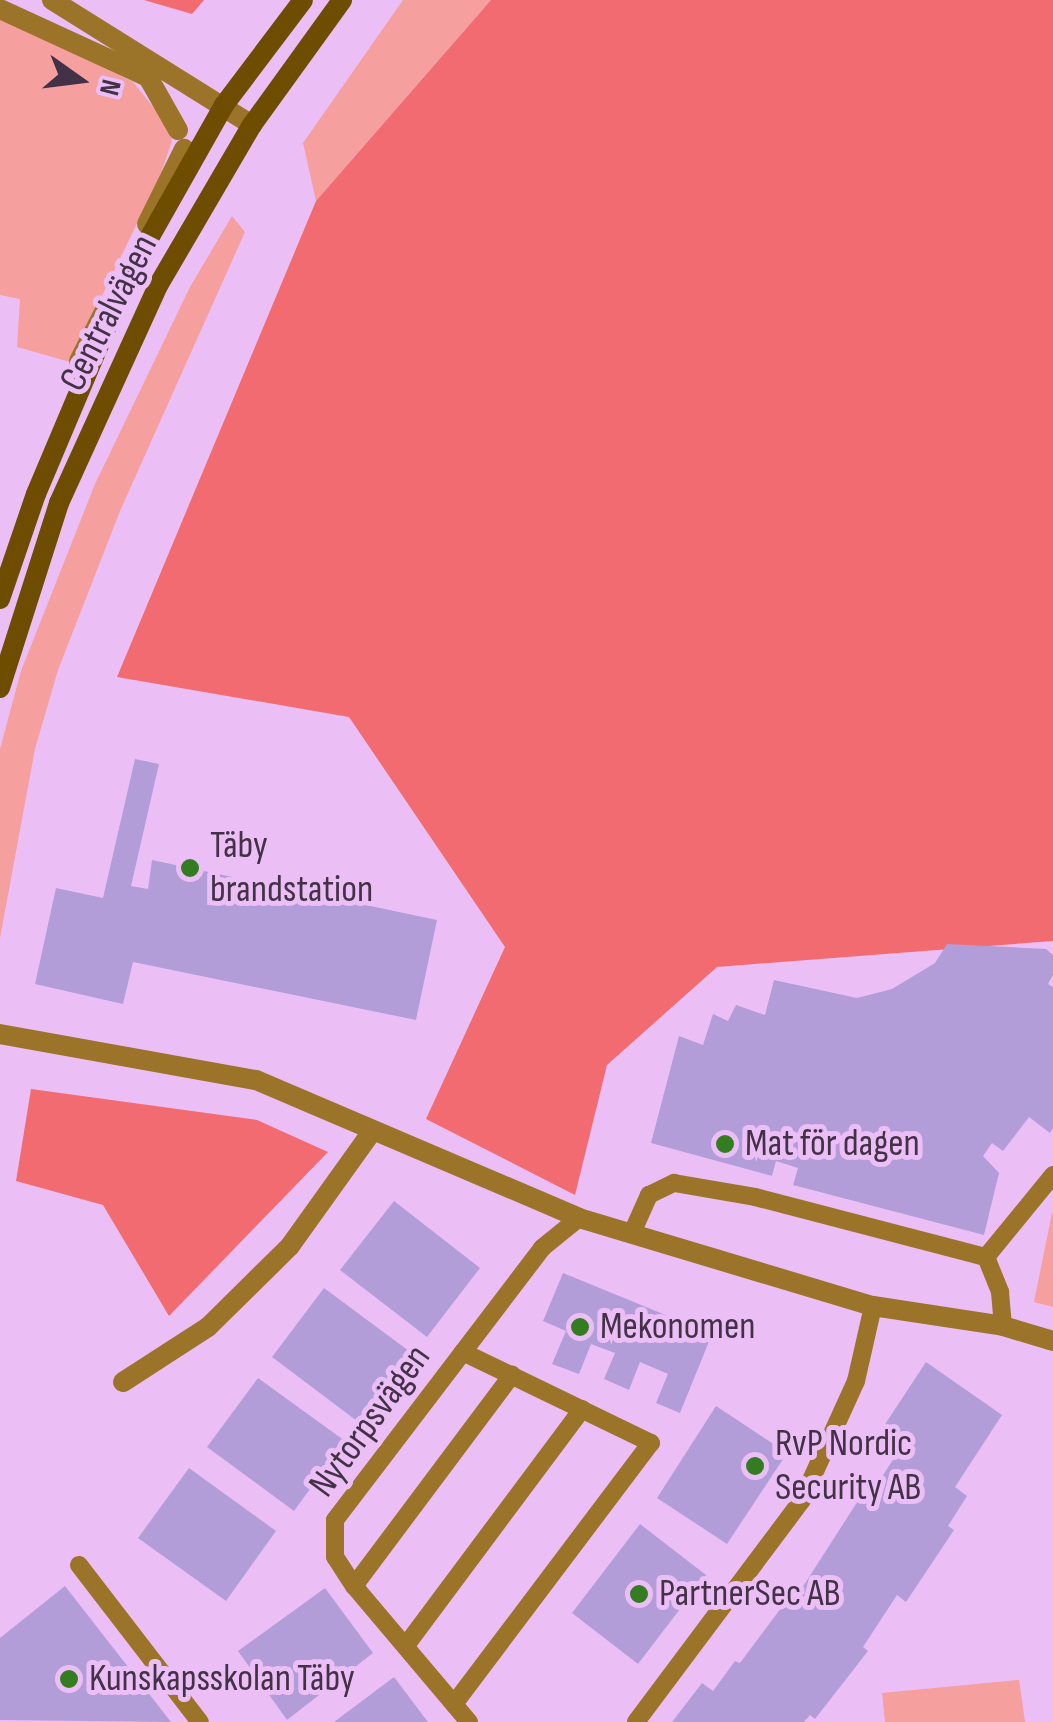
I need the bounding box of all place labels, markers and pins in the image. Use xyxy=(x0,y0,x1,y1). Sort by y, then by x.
place label: Täby brandstation xyxy=(210,823,373,912)
marker: Täby brandstation xyxy=(179,857,201,879)
place label: Mat för dagen xyxy=(745,1121,920,1167)
marker: Mat för dagen xyxy=(714,1133,736,1155)
place label: Mekonomen xyxy=(600,1304,755,1350)
marker: Mekonomen xyxy=(569,1316,591,1338)
place label: RvP Nordic Security AB xyxy=(775,1421,921,1510)
marker: RvP Nordic Security AB xyxy=(744,1455,766,1477)
place label: PartnerSec AB xyxy=(659,1571,841,1617)
marker: PartnerSec AB xyxy=(628,1583,650,1605)
place label: Kunskapsskolan Täby xyxy=(89,1656,355,1702)
marker: Kunskapsskolan Täby xyxy=(58,1668,80,1690)

